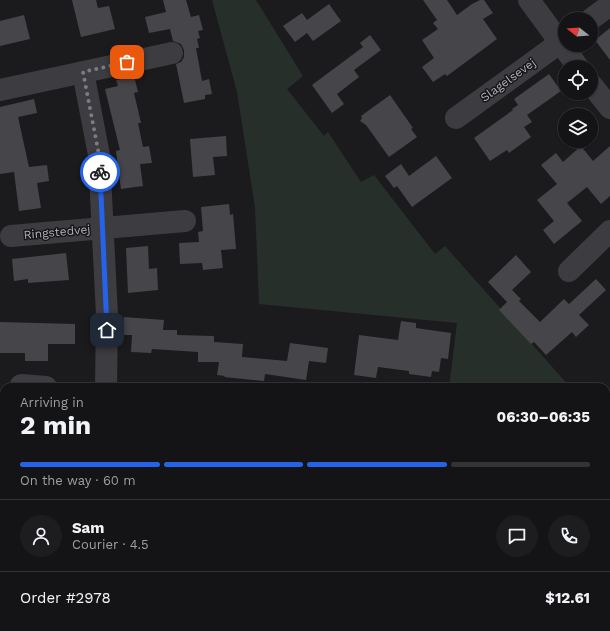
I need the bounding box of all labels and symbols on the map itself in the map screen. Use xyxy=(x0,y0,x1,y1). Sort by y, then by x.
north arrow xyxy=(558,12,598,52)
pin xyxy=(110,45,144,79)
street label: Slagelsevej xyxy=(478,55,538,105)
courier xyxy=(80,152,120,192)
street label: Ringstedvej xyxy=(23,222,91,242)
pin xyxy=(90,313,124,347)

